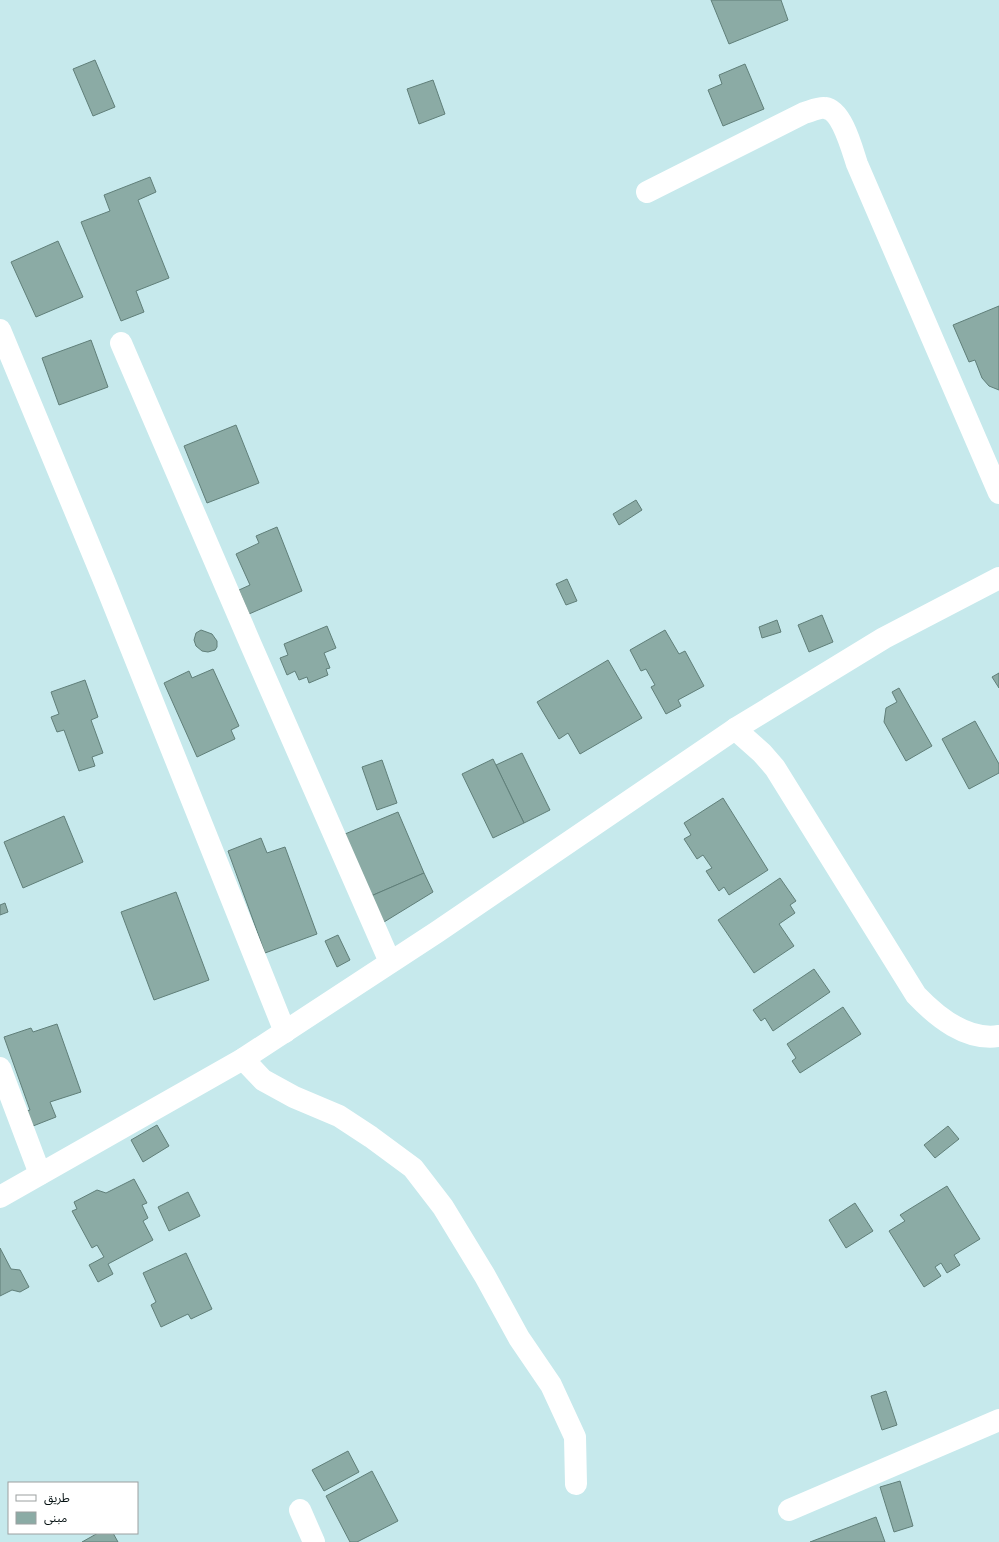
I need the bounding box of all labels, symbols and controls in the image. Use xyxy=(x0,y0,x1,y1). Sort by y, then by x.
legend xyxy=(8,1482,138,1534)
text: طريق xyxy=(44,1490,70,1506)
text: مبنى xyxy=(44,1510,67,1525)

